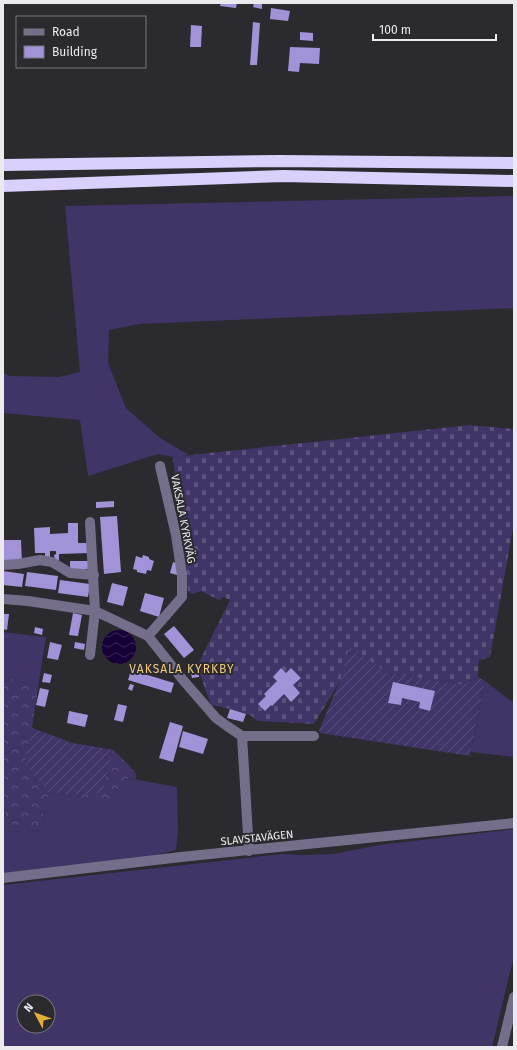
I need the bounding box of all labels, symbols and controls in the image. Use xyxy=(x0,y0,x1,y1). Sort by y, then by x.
legend xyxy=(16,16,146,68)
scale bar xyxy=(373,16,496,42)
text: 100 m xyxy=(379,23,411,37)
text: Road xyxy=(52,25,80,39)
text: Building xyxy=(52,45,98,59)
street label: VAKSALA KYRKVÄG xyxy=(168,473,199,565)
district label: VAKSALA KYRKBY xyxy=(129,662,235,676)
street label: SLAVSTAVÄGEN xyxy=(220,827,294,848)
north arrow xyxy=(16,994,56,1034)
text: N xyxy=(22,1001,36,1015)

